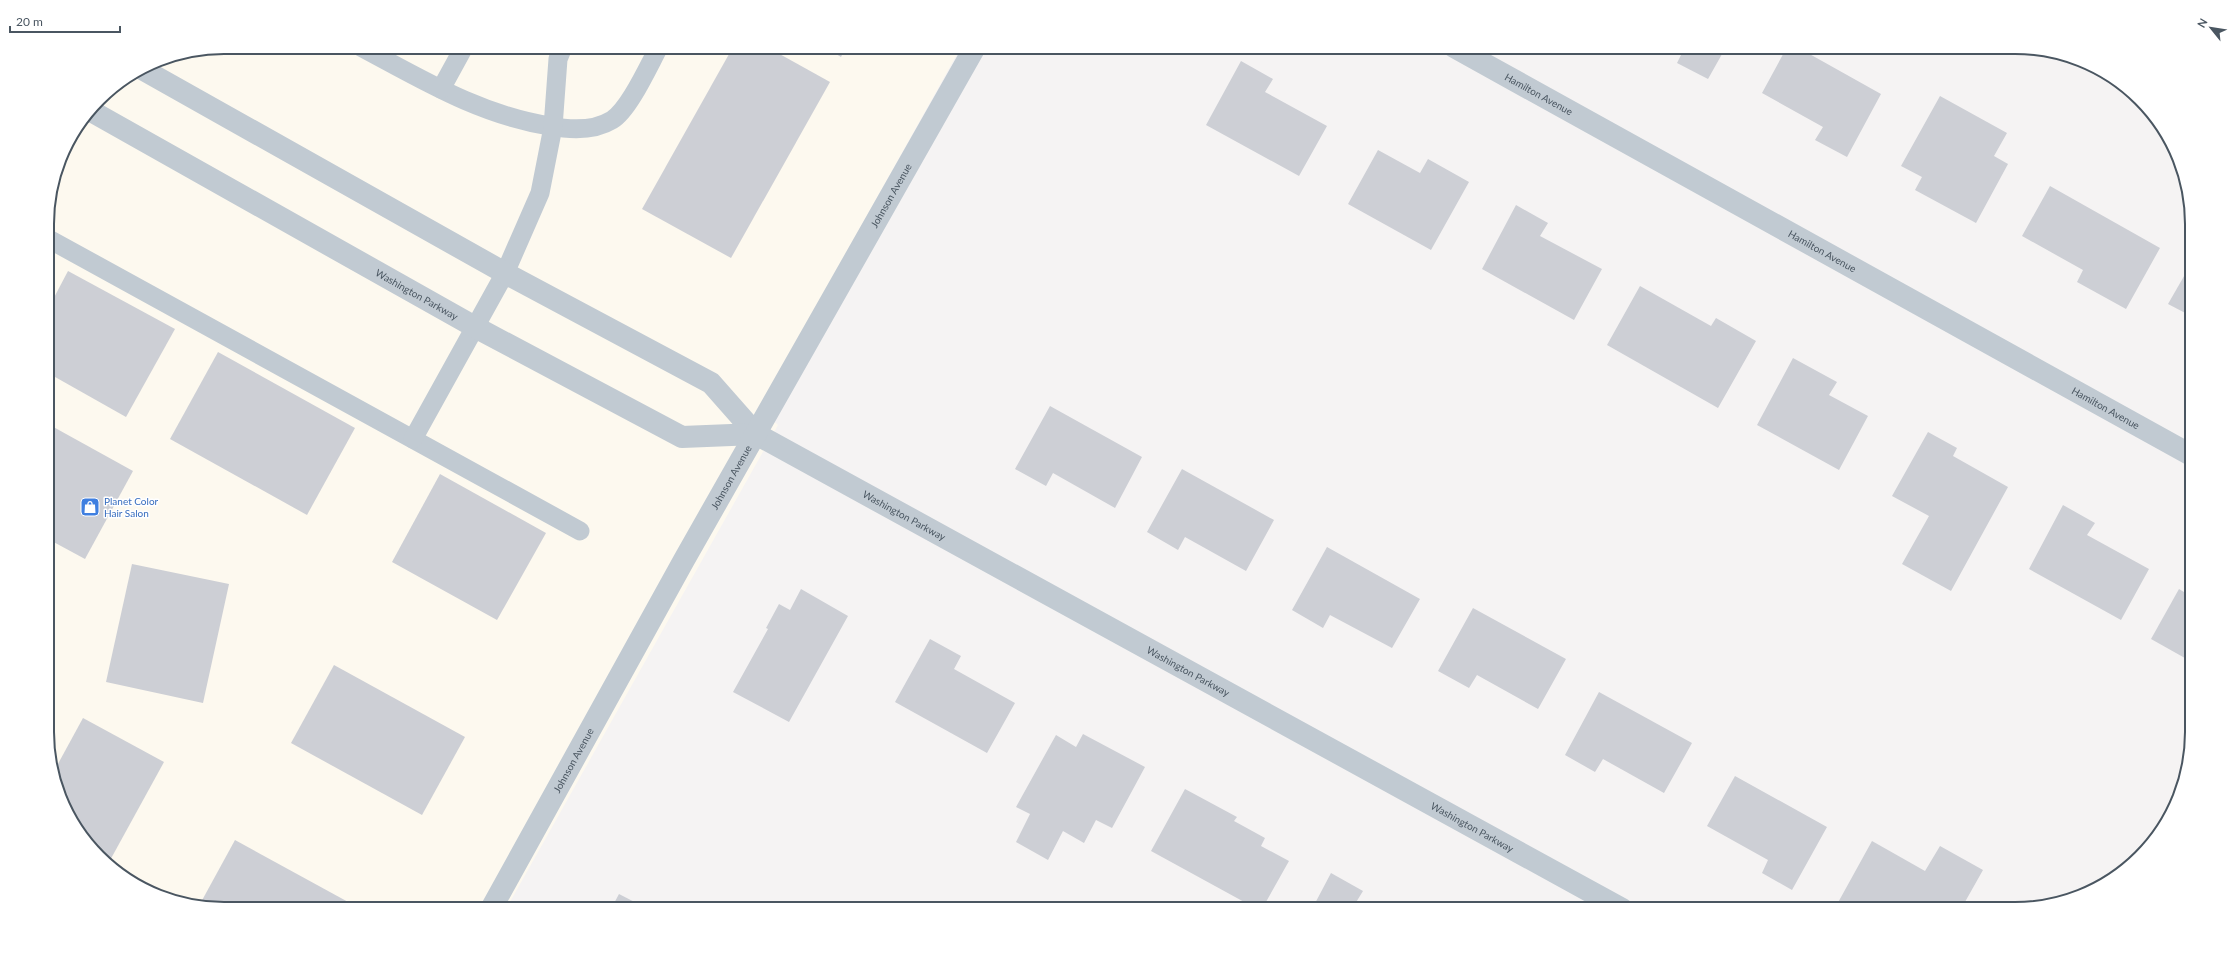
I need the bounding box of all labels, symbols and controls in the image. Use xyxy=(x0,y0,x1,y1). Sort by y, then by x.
scale bar xyxy=(10,8,120,34)
north arrow xyxy=(2191,8,2231,48)
text: 20 m xyxy=(16,14,43,29)
text: N xyxy=(2194,16,2210,30)
street label: Hamilton Avenue xyxy=(1503,70,1575,118)
street label: Johnson Avenue xyxy=(868,161,914,230)
street label: Hamilton Avenue xyxy=(1786,227,1858,274)
street label: Washington Parkway xyxy=(374,266,461,323)
street label: Hamilton Avenue xyxy=(2070,384,2142,431)
street label: Johnson Avenue xyxy=(708,443,754,511)
street label: Washington Parkway xyxy=(861,488,948,543)
place label: Planet Color Hair Salon xyxy=(104,495,159,519)
shop icon: Planet Color Hair Salon xyxy=(79,496,101,518)
street label: Washington Parkway xyxy=(1145,644,1233,699)
street label: Johnson Avenue xyxy=(551,726,596,795)
street label: Washington Parkway xyxy=(1429,799,1517,855)

